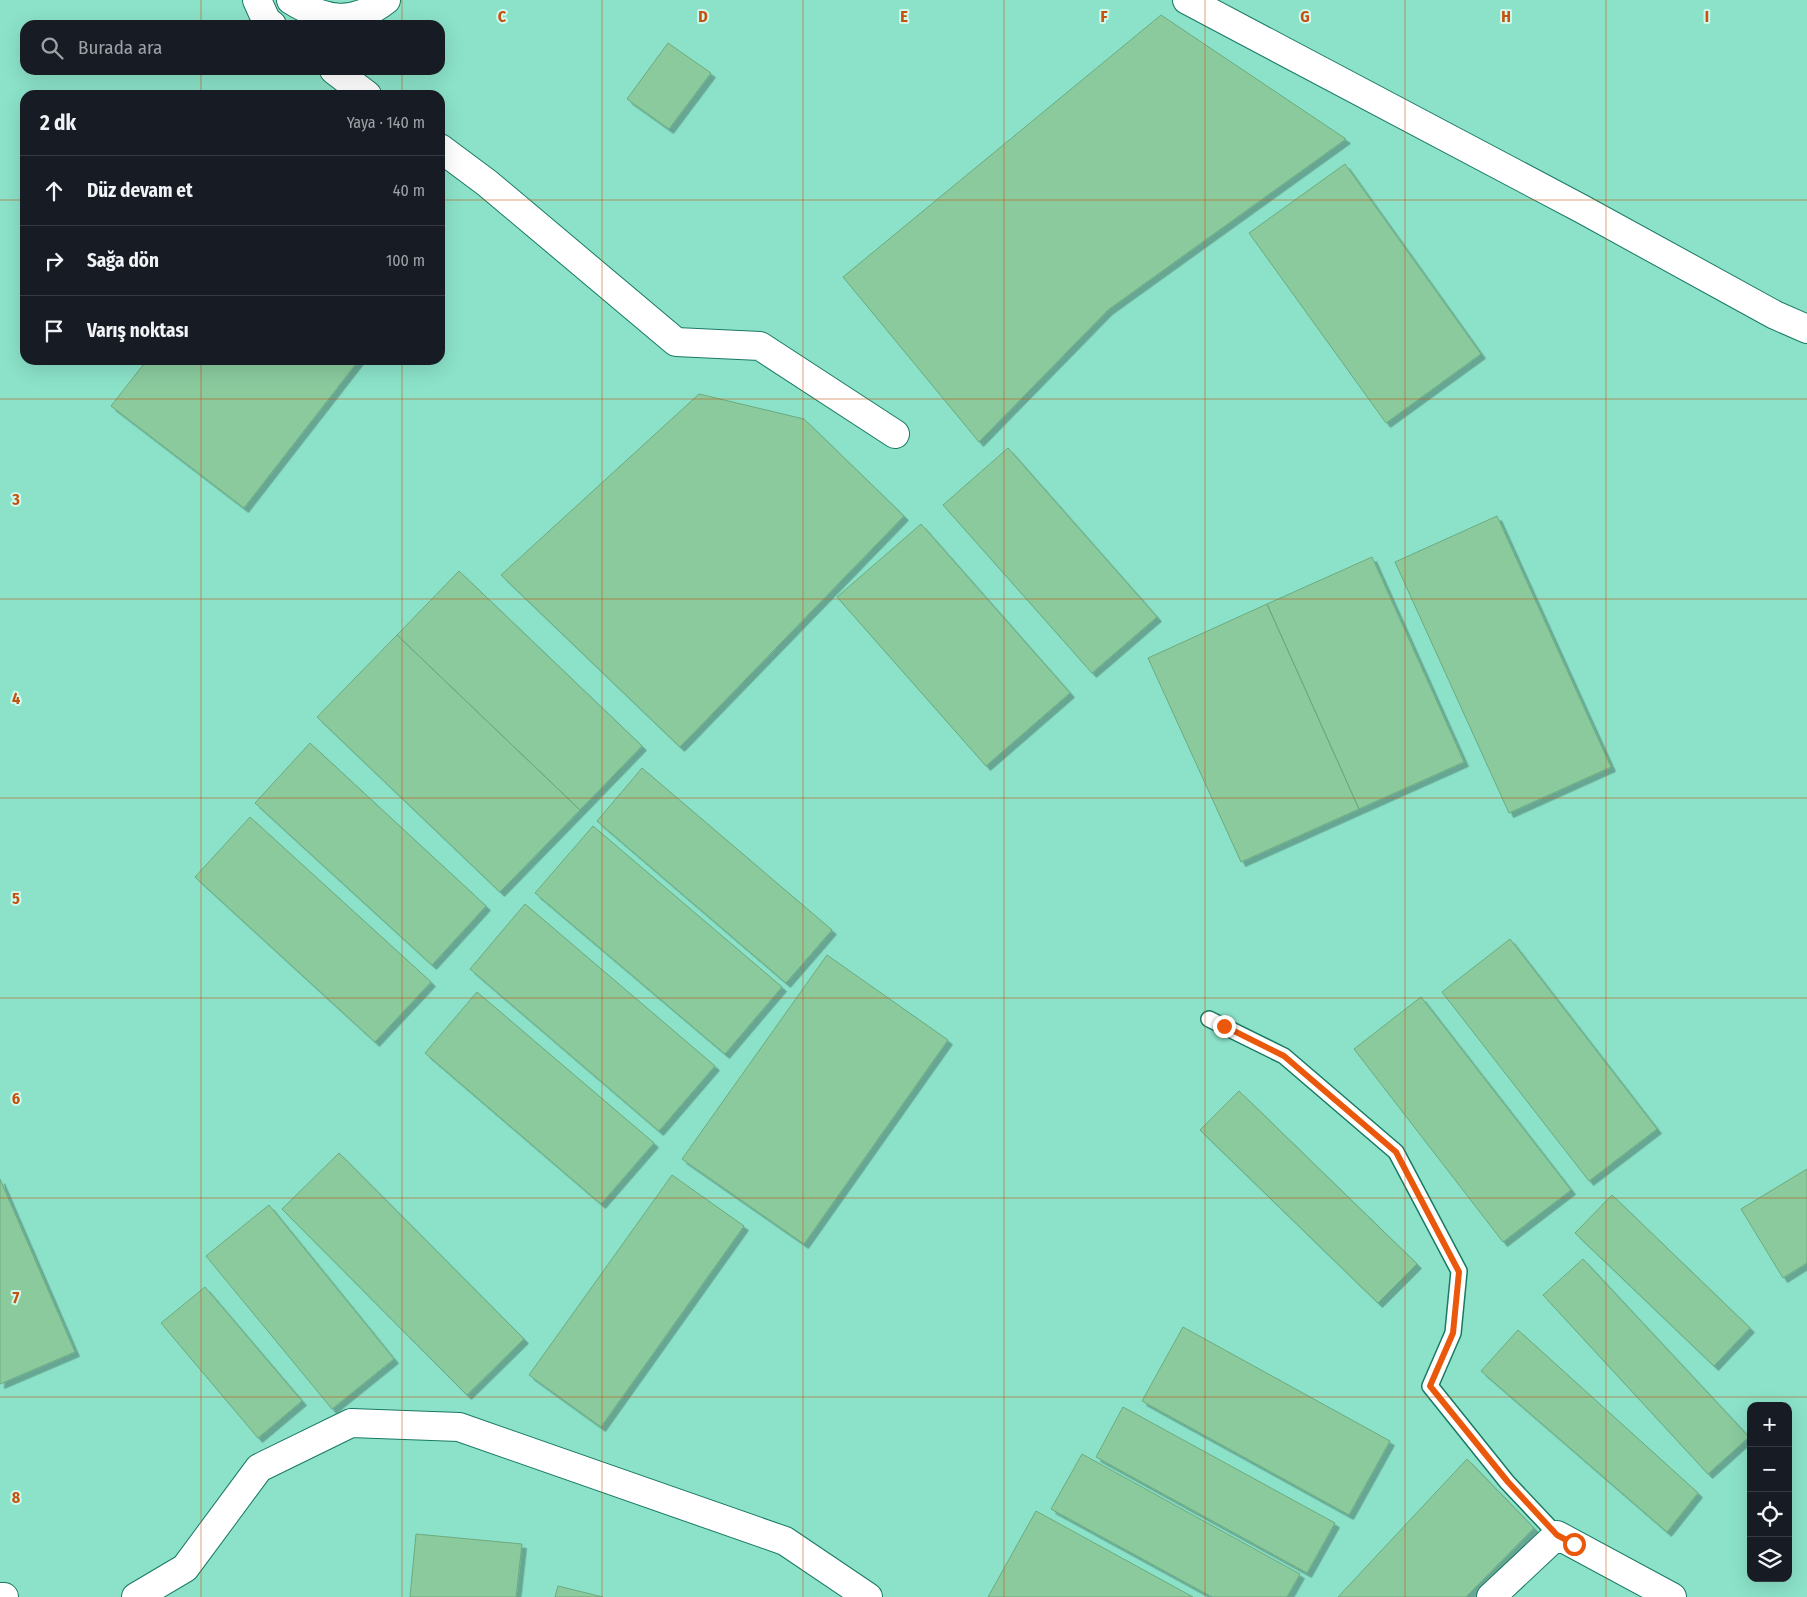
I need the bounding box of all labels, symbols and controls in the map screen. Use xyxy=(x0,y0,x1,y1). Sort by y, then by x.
text: C xyxy=(498,7,507,26)
text: D xyxy=(698,7,708,26)
text: E xyxy=(900,7,908,26)
text: F xyxy=(1100,7,1108,26)
text: G xyxy=(1300,7,1310,26)
text: H xyxy=(1501,7,1511,26)
text: I xyxy=(1705,7,1709,26)
search box xyxy=(20,20,445,75)
icon: search xyxy=(38,34,66,62)
text: Burada ara xyxy=(78,36,162,59)
text: 2 dk xyxy=(40,110,76,136)
text: Yaya · 140 m xyxy=(347,113,425,132)
icon: ahead xyxy=(40,177,68,205)
text: Düz devam et xyxy=(87,179,193,202)
text: 40 m xyxy=(393,181,425,200)
icon: right xyxy=(40,247,68,275)
text: Sağa dön xyxy=(87,249,159,272)
text: 100 m xyxy=(386,251,425,270)
icon: arrive xyxy=(40,317,68,345)
text: Varış noktası xyxy=(87,319,189,342)
text: 3 xyxy=(11,490,20,509)
text: 4 xyxy=(12,689,20,708)
text: 5 xyxy=(12,889,20,908)
route end xyxy=(1213,1015,1236,1038)
text: 6 xyxy=(12,1089,20,1108)
text: 7 xyxy=(13,1288,20,1307)
map controls xyxy=(1747,1402,1792,1582)
button: + xyxy=(1747,1402,1792,1447)
button: − xyxy=(1747,1447,1792,1492)
text: 8 xyxy=(12,1488,21,1507)
button: locate xyxy=(1747,1492,1792,1537)
route start xyxy=(1563,1533,1586,1556)
button: layers xyxy=(1747,1537,1792,1582)

